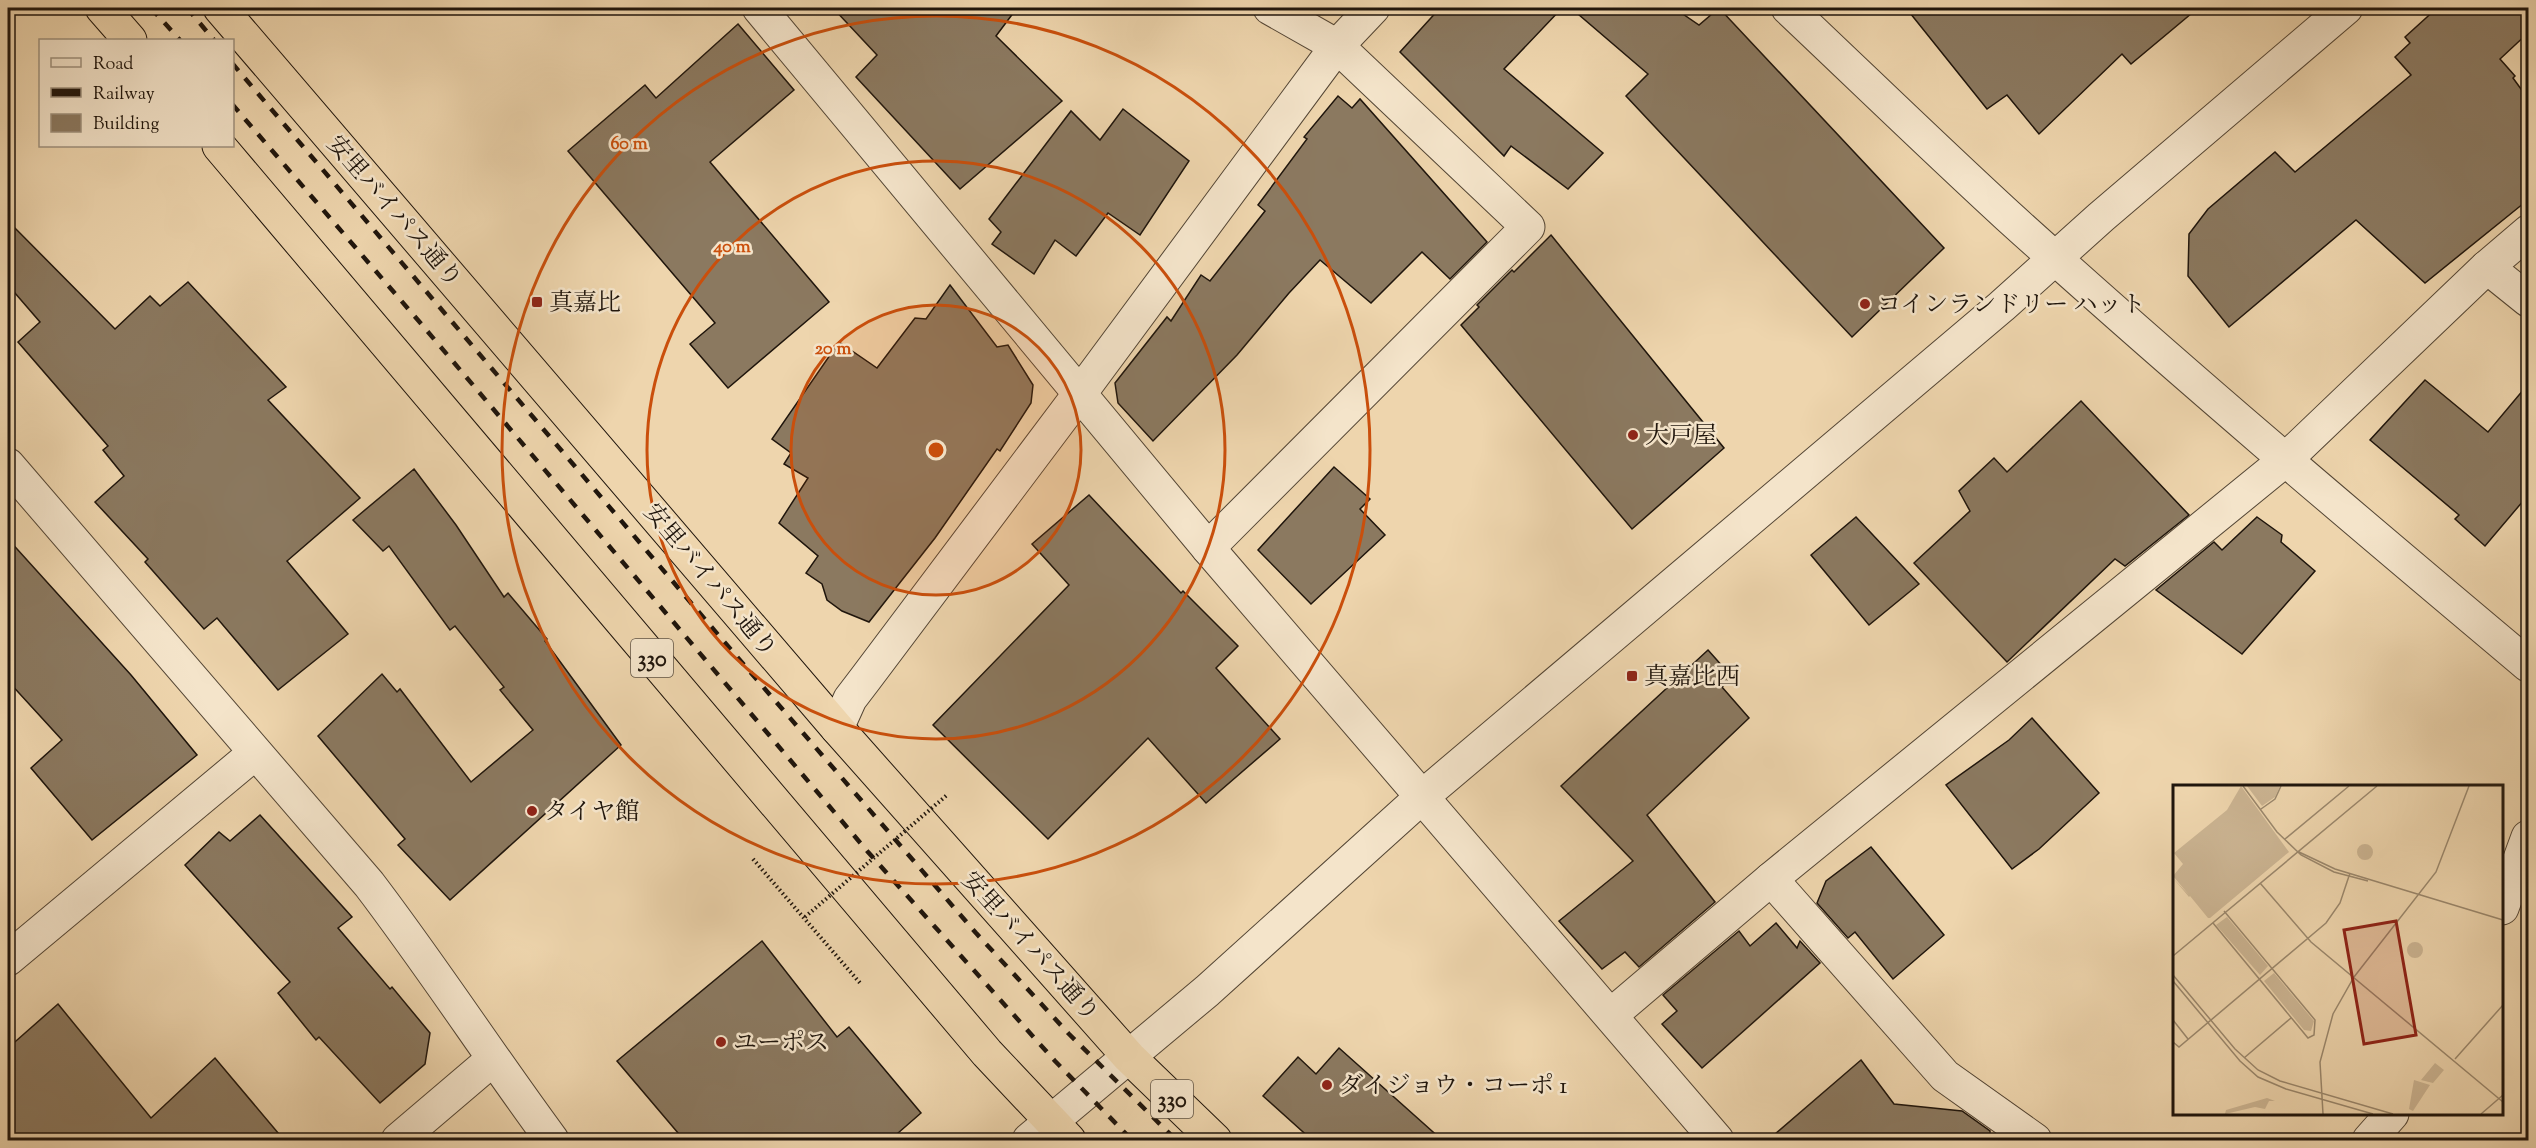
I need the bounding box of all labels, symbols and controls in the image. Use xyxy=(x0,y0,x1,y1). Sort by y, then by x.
legend xyxy=(39,39,234,147)
text: Road xyxy=(93,52,133,78)
text: Railway xyxy=(93,82,155,108)
text: Building xyxy=(93,112,159,138)
street label: 安里バイパス通り xyxy=(318,129,469,296)
text: 60 m xyxy=(610,132,648,158)
text: 40 m xyxy=(712,235,751,261)
place label: 真嘉比 xyxy=(549,287,621,321)
place label: コインランドリー ハット xyxy=(1877,289,2145,323)
marker: 真嘉比 xyxy=(530,295,544,309)
marker: コインランドリー ハット xyxy=(1858,297,1872,311)
text: 20 m xyxy=(815,337,851,363)
place label: 大戸屋 xyxy=(1645,420,1717,454)
marker: 大戸屋 xyxy=(1626,428,1640,442)
centre of rings xyxy=(926,440,946,460)
street label: 安里バイパス通り xyxy=(635,497,784,666)
road number: 330 xyxy=(631,639,673,677)
place label: 真嘉比西 xyxy=(1644,661,1740,695)
marker: 真嘉比西 xyxy=(1625,669,1639,683)
inset map xyxy=(2173,785,2503,1115)
place label: タイヤ館 xyxy=(544,796,640,830)
marker: タイヤ館 xyxy=(525,804,539,818)
street label: 安里バイパス通り xyxy=(953,865,1106,1030)
place label: ユーポス xyxy=(733,1027,829,1061)
marker: ユーポス xyxy=(714,1035,728,1049)
place label: ダイジョウ・コーポ 1 xyxy=(1339,1070,1567,1104)
marker: ダイジョウ・コーポ 1 xyxy=(1320,1078,1334,1092)
road number: 330 xyxy=(1151,1080,1193,1118)

